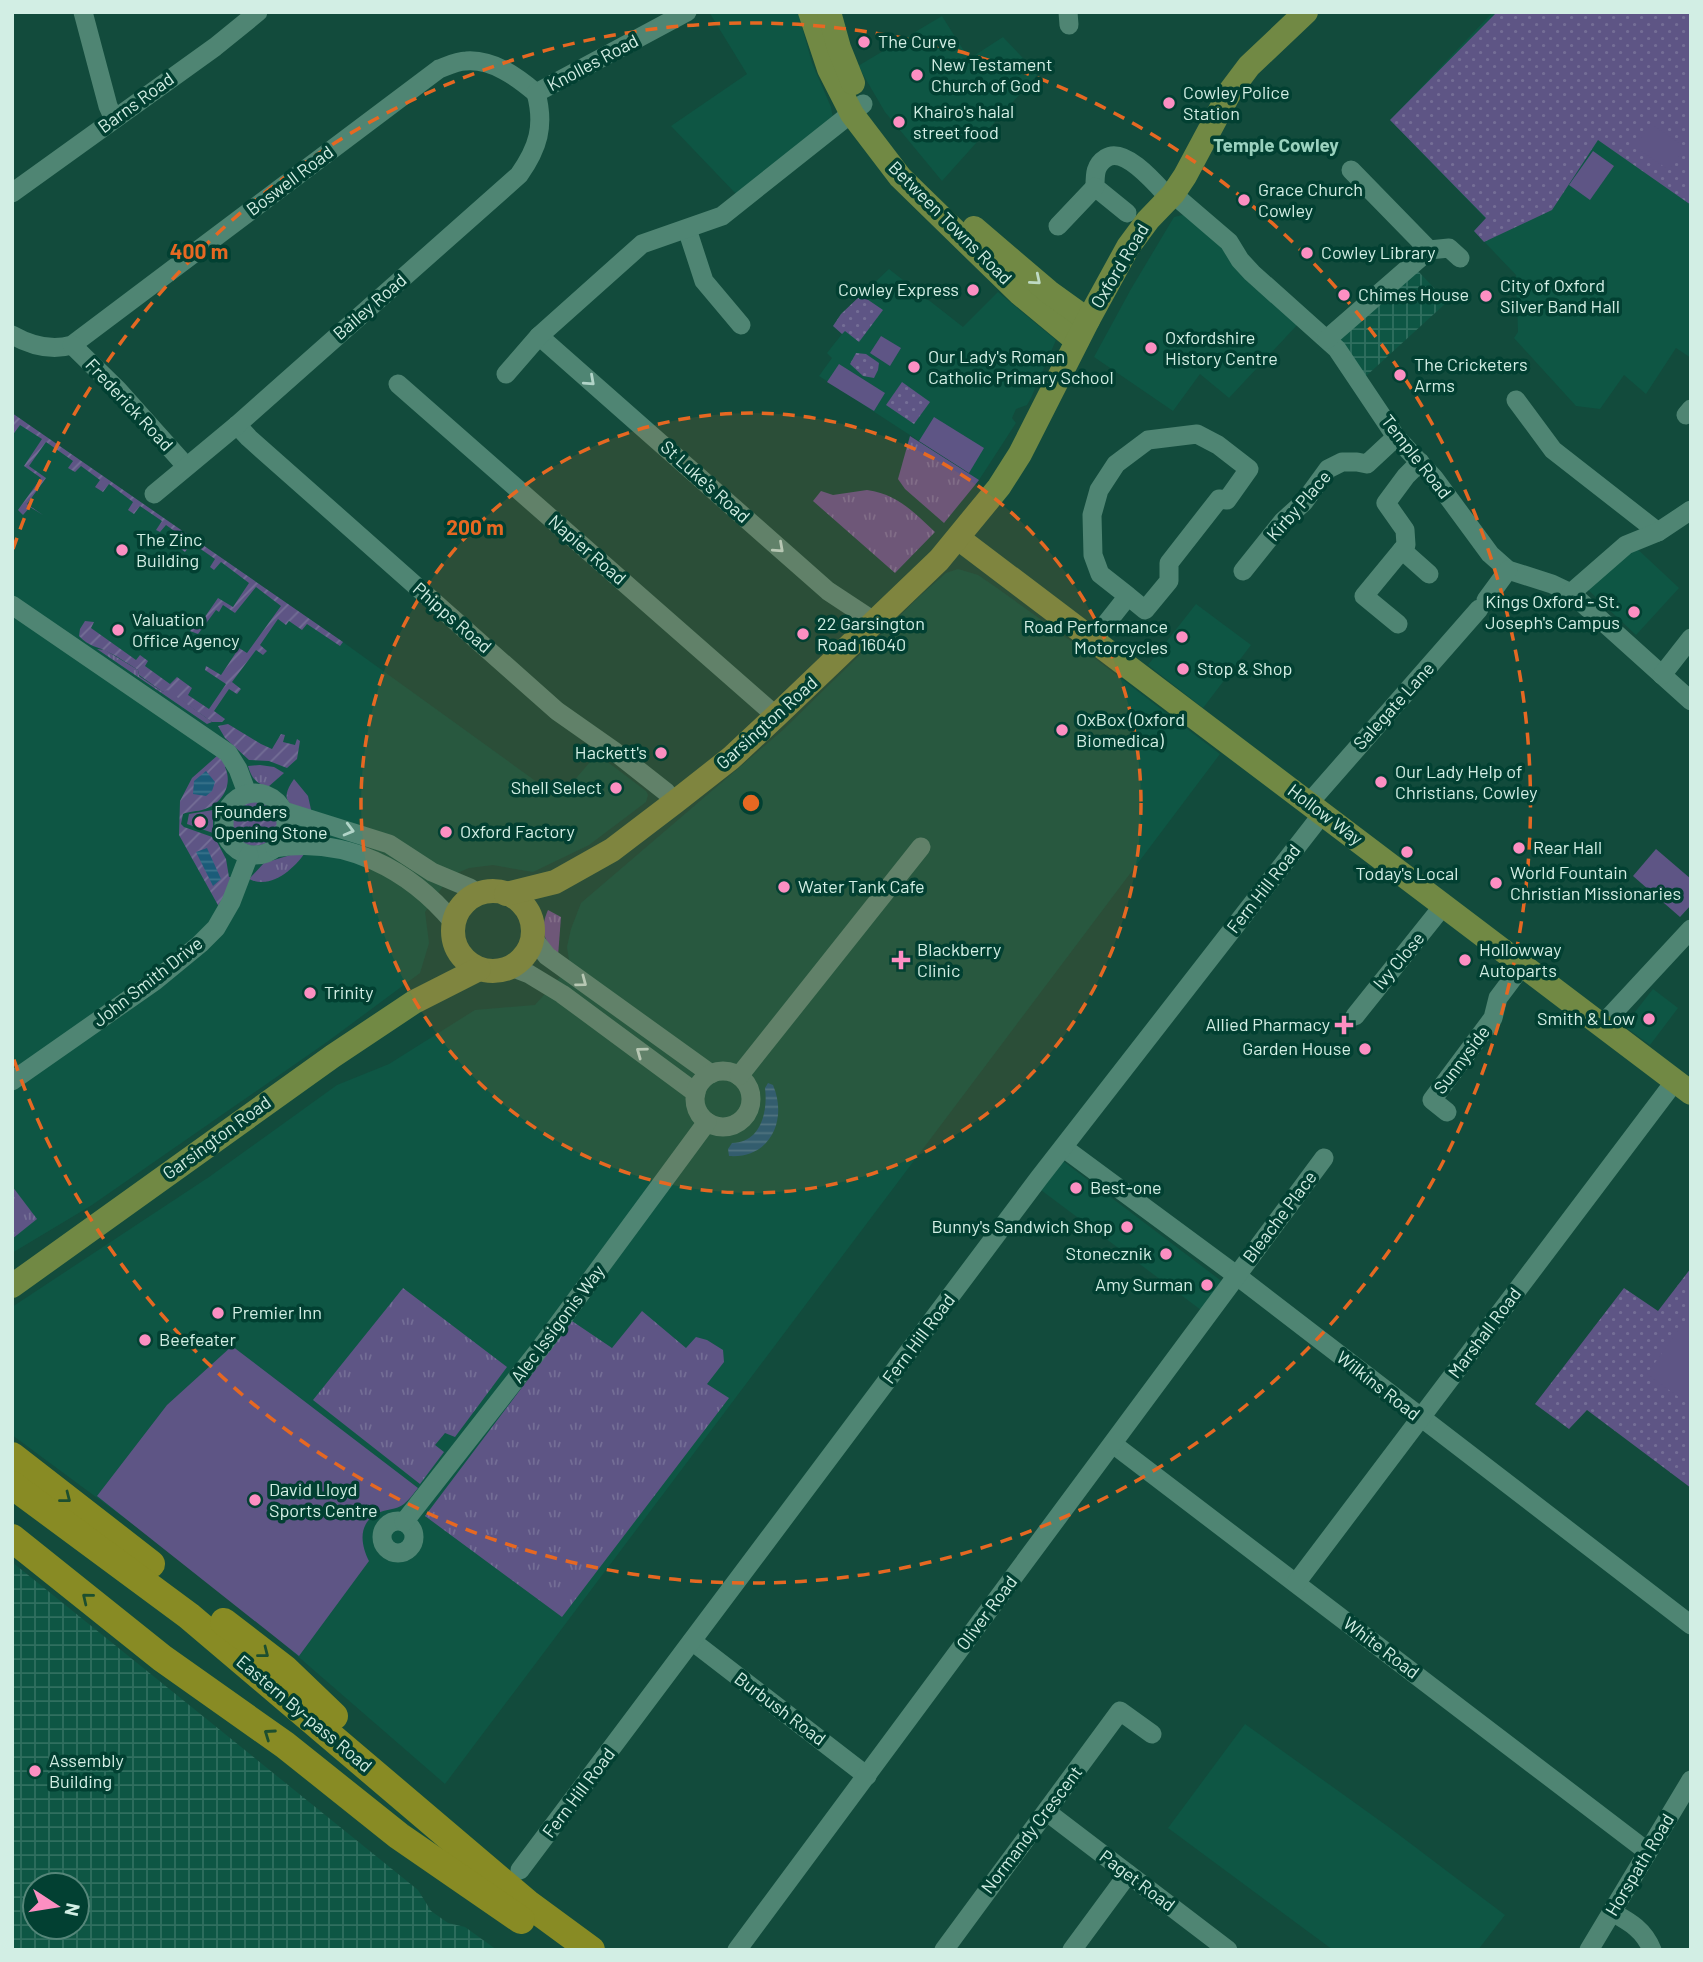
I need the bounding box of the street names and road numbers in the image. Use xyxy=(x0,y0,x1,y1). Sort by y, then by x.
street label: Knolles Road xyxy=(543,29,642,95)
street label: Barns Road xyxy=(93,67,178,137)
street label: Boswell Road xyxy=(242,140,337,220)
street label: Between Towns Road xyxy=(884,156,1017,289)
street label: Oxford Road xyxy=(1085,219,1153,312)
street label: Bailey Road xyxy=(328,268,411,344)
street label: Frederick Road xyxy=(81,354,178,455)
street label: Temple Road xyxy=(1377,410,1456,503)
street label: St Luke's Road xyxy=(657,435,755,527)
street label: Kirby Place xyxy=(1262,465,1335,545)
street label: Napier Road xyxy=(544,510,631,589)
street label: Phipps Road xyxy=(409,577,496,657)
street label: Salegate Lane xyxy=(1348,657,1438,754)
street label: Garsington Road xyxy=(711,671,821,773)
street label: Hollow Way xyxy=(1284,779,1367,850)
street label: Fern Hill Road xyxy=(1222,839,1305,937)
street label: Ivy Close xyxy=(1368,927,1429,994)
street label: John Smith Drive xyxy=(88,932,207,1031)
street label: Sunnyside xyxy=(1428,1021,1494,1098)
street label: Garsington Road xyxy=(158,1091,275,1184)
street label: Bleache Place xyxy=(1238,1166,1321,1267)
street label: Alec Issigonis Way xyxy=(506,1260,609,1387)
street label: Marshall Road xyxy=(1443,1283,1525,1382)
street label: Fern Hill Road xyxy=(877,1289,959,1388)
street label: Wilkins Road xyxy=(1332,1346,1425,1425)
street label: Oliver Road xyxy=(951,1571,1021,1654)
street label: White Road xyxy=(1339,1612,1424,1683)
street label: Eastern By-pass Road xyxy=(232,1650,377,1776)
street label: Burbush Road xyxy=(731,1667,831,1750)
street label: Fern Hill Road xyxy=(537,1743,619,1842)
street label: Normandy Crescent xyxy=(976,1761,1086,1898)
street label: Horspath Road xyxy=(1600,1809,1678,1920)
street label: Paget Road xyxy=(1095,1845,1180,1916)

